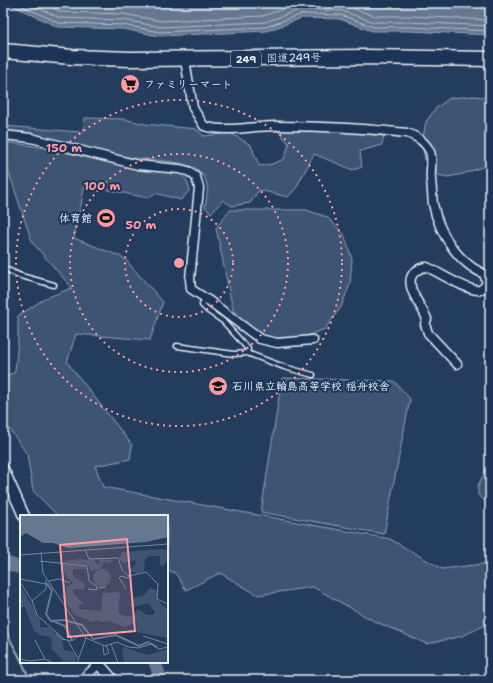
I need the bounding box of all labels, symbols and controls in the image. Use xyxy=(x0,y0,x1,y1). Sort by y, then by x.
street label: 国道249号 xyxy=(266,50,322,66)
road number: 249 xyxy=(231,51,261,67)
supermarket icon: ファミリーマート xyxy=(119,73,141,95)
place label: ファミリーマート xyxy=(144,77,232,92)
text: 150 m xyxy=(46,140,82,156)
text: 100 m xyxy=(84,178,121,194)
sports icon: 体育館 xyxy=(95,207,117,229)
place label: 体育館 xyxy=(59,211,92,226)
text: 50 m xyxy=(126,217,157,233)
centre of rings xyxy=(172,256,186,270)
school or university icon: 石川県立輪島高等学校 稲舟校舎 xyxy=(207,375,229,397)
place label: 石川県立輪島高等学校 稲舟校舎 xyxy=(232,379,390,394)
inset map xyxy=(20,515,168,663)

